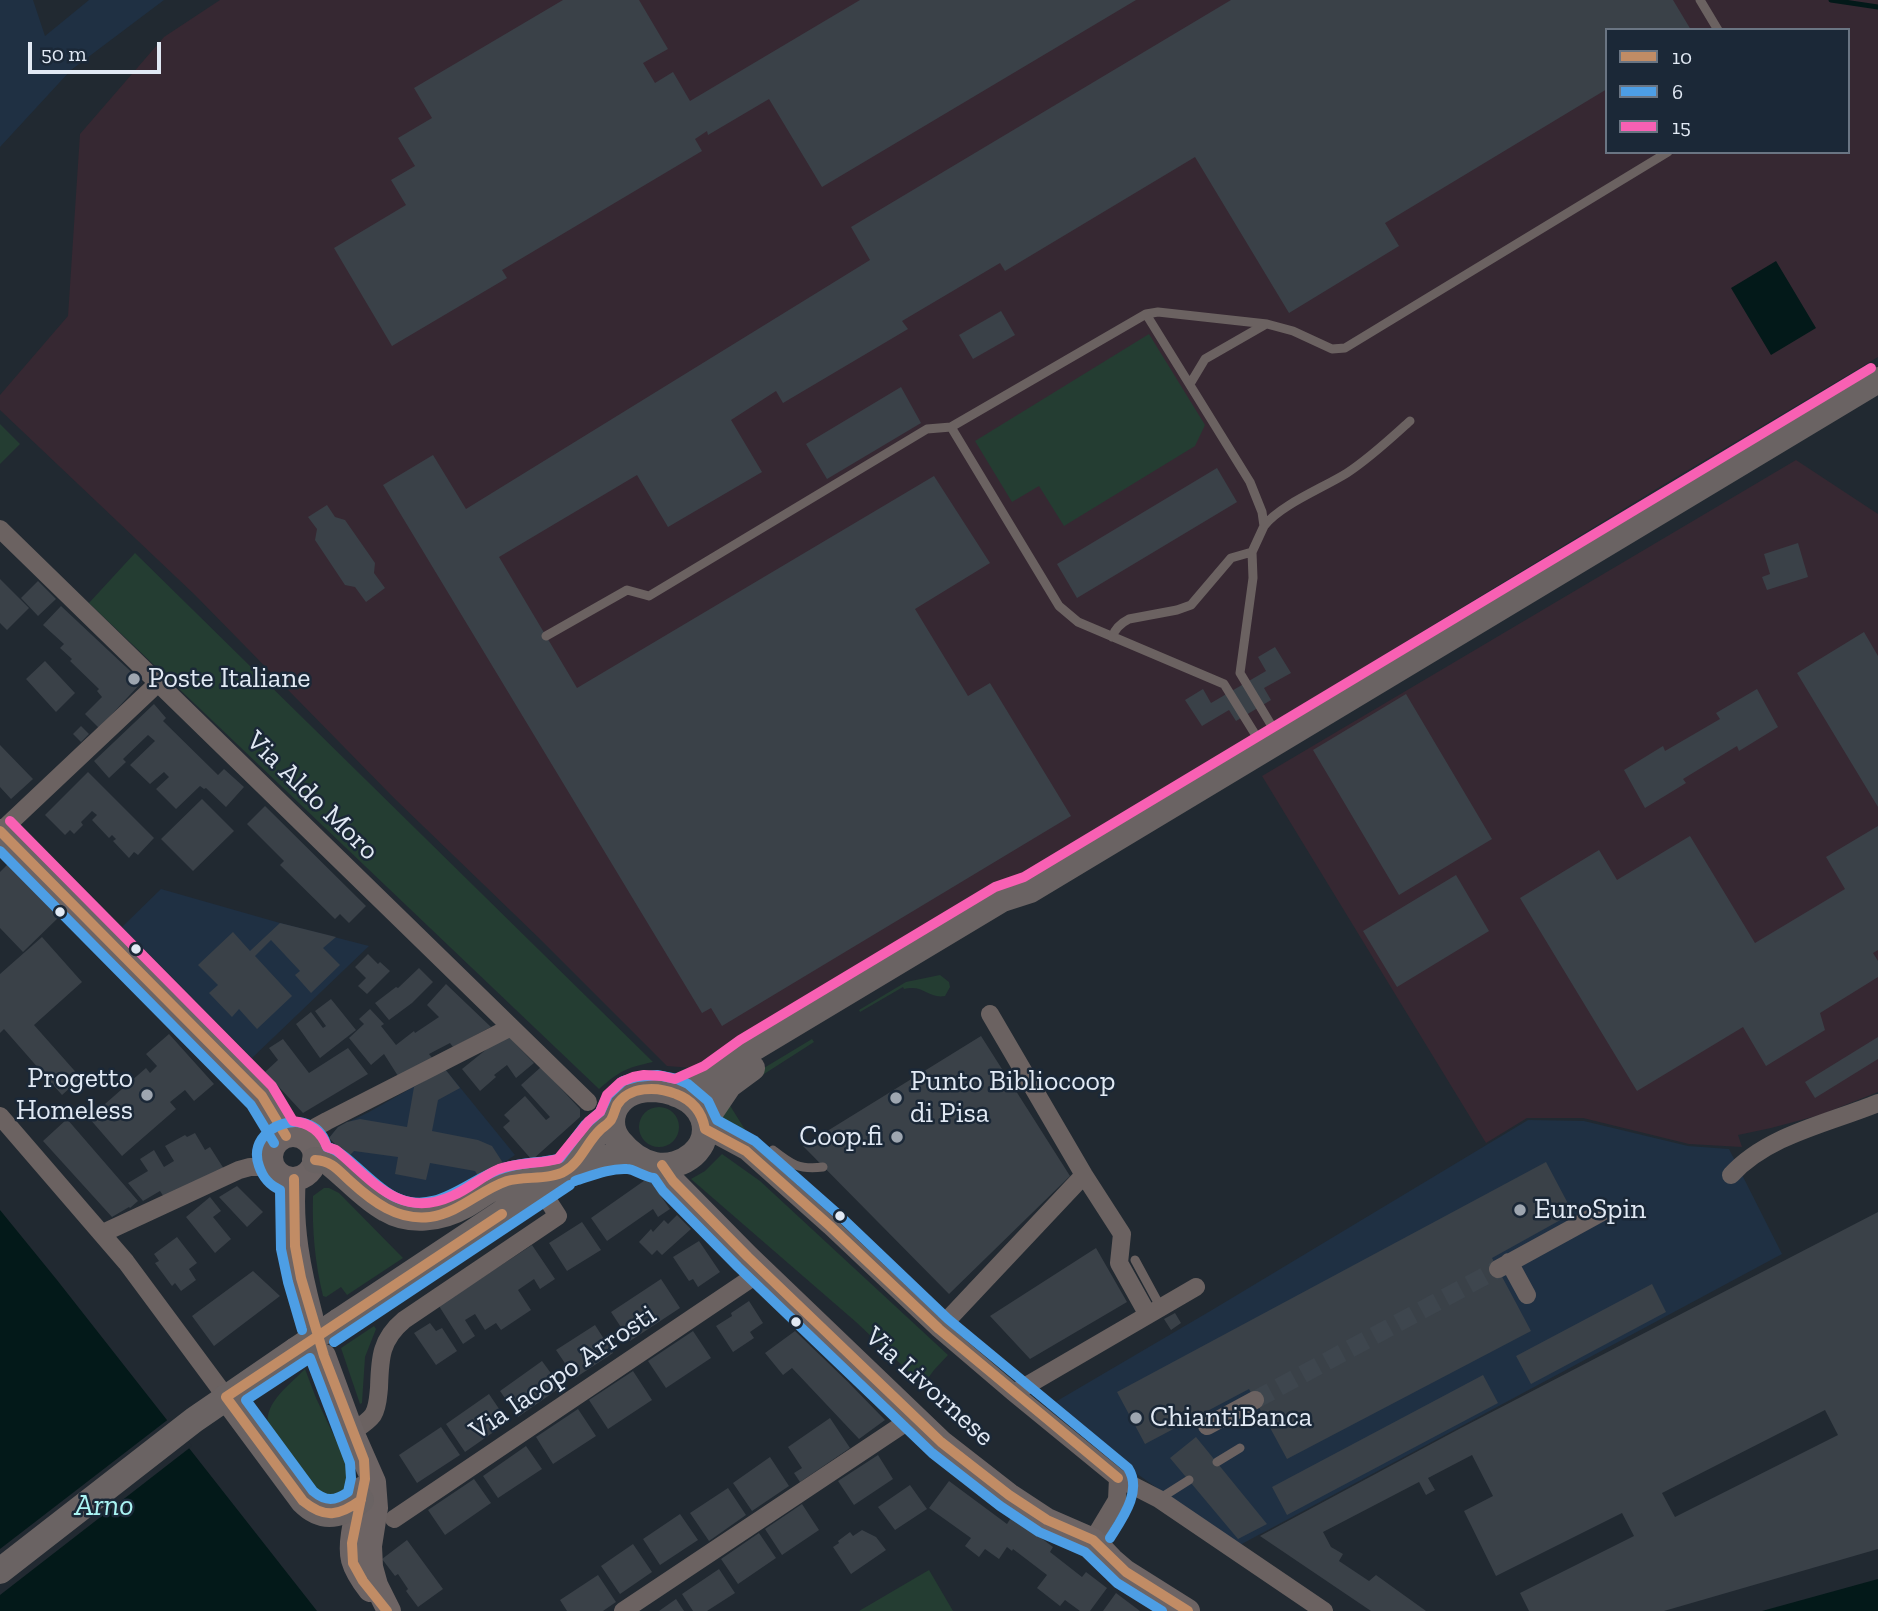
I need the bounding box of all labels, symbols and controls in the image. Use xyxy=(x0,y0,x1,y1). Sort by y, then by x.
scale bar xyxy=(32,28,164,72)
legend xyxy=(1605,28,1850,154)
text: 50 m xyxy=(41,41,87,66)
text: 10 xyxy=(1672,44,1692,69)
text: 6 xyxy=(1672,79,1683,104)
text: 15 xyxy=(1672,114,1691,139)
place label: Poste Italiane xyxy=(148,662,310,696)
marker: Poste Italiane xyxy=(126,671,142,687)
street label: Via Aldo Moro xyxy=(239,724,385,868)
unlabelled marker xyxy=(53,905,67,919)
unlabelled marker xyxy=(129,942,143,956)
place label: Progetto Homeless xyxy=(16,1062,133,1128)
place label: Punto Bibliocoop di Pisa xyxy=(910,1065,1115,1131)
marker: Progetto Homeless xyxy=(139,1087,155,1103)
marker: Punto Bibliocoop di Pisa xyxy=(888,1090,904,1106)
place label: Coop.fi xyxy=(799,1120,883,1154)
marker: Coop.fi xyxy=(889,1129,905,1145)
place label: EuroSpin xyxy=(1534,1193,1646,1227)
marker: EuroSpin xyxy=(1512,1202,1528,1218)
unlabelled marker xyxy=(833,1209,847,1223)
street label: Via Iacopo Arrosti xyxy=(463,1298,663,1448)
unlabelled marker xyxy=(789,1315,803,1329)
street label: Via Livornese xyxy=(857,1320,1001,1454)
place label: ChiantiBanca xyxy=(1150,1401,1312,1435)
marker: ChiantiBanca xyxy=(1128,1410,1144,1426)
water label: Arno xyxy=(74,1488,134,1524)

